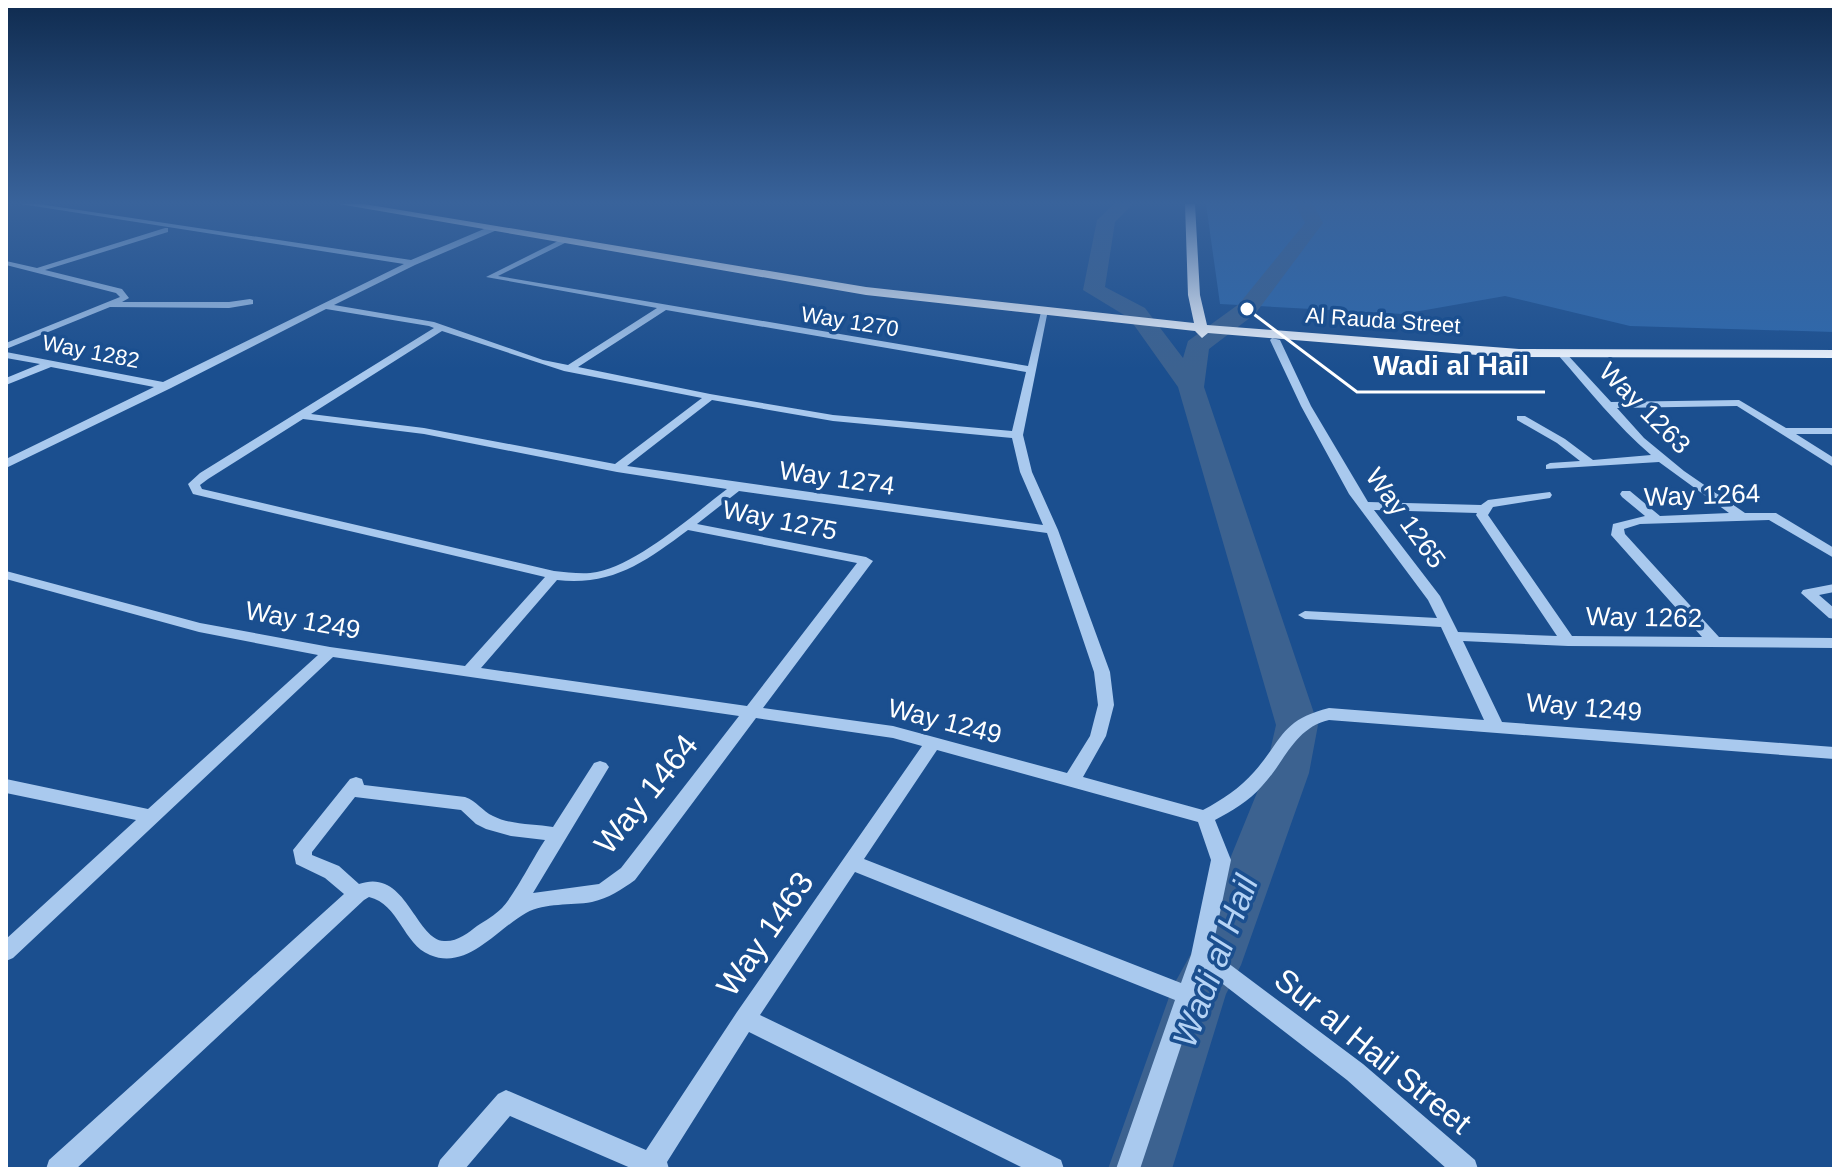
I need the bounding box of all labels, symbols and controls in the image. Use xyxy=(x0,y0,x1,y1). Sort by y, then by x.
street label: Way 1270 xyxy=(799,301,900,342)
street label: Al Rauda Street xyxy=(1305,303,1461,338)
street label: Way 1282 xyxy=(40,330,142,373)
callout: Wadi al Hail xyxy=(1357,340,1545,392)
text: Wadi al Hail xyxy=(1373,350,1529,381)
street label: Way 1263 xyxy=(1593,356,1697,460)
street label: Way 1274 xyxy=(777,455,897,501)
street label: Way 1265 xyxy=(1360,462,1452,574)
street label: Way 1264 xyxy=(1643,478,1761,512)
street label: Way 1275 xyxy=(720,494,840,546)
street label: Way 1249 xyxy=(243,595,363,645)
street label: Way 1262 xyxy=(1586,601,1702,633)
street label: Way 1249 xyxy=(1525,687,1643,727)
street label: Way 1249 xyxy=(885,692,1005,750)
street label: Way 1464 xyxy=(587,727,705,861)
street label: Way 1463 xyxy=(709,865,821,1003)
water label: Wadi al Hail xyxy=(1165,868,1266,1052)
street label: Sur al Hail Street xyxy=(1268,961,1478,1141)

